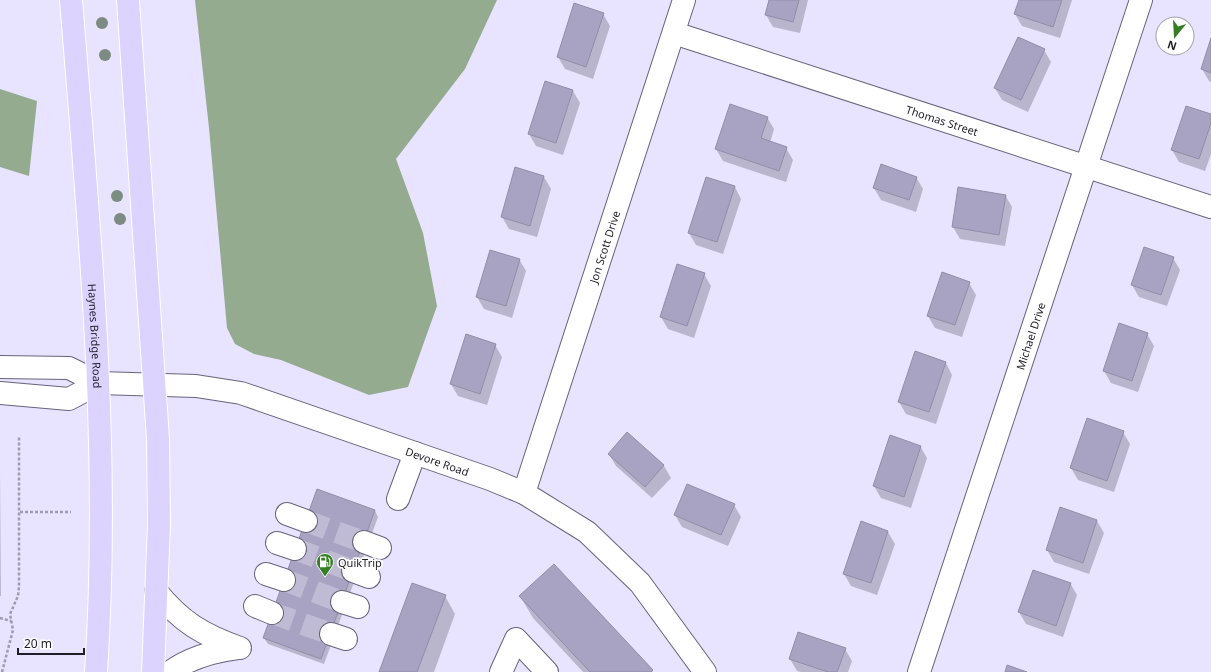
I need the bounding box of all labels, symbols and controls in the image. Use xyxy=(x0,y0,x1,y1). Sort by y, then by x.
north arrow xyxy=(1155,16,1195,56)
text: N xyxy=(1165,37,1178,55)
street label: Thomas Street xyxy=(904,101,980,139)
street label: Jon Scott Drive xyxy=(585,208,623,286)
street label: Haynes Bridge Road xyxy=(85,283,106,389)
street label: Michael Drive xyxy=(1012,300,1048,372)
street label: Devore Road xyxy=(404,443,471,479)
fuel station icon: QuikTrip xyxy=(315,552,335,577)
place label: QuikTrip xyxy=(338,555,382,570)
scale bar xyxy=(18,630,84,656)
text: 20 m xyxy=(24,635,52,652)

